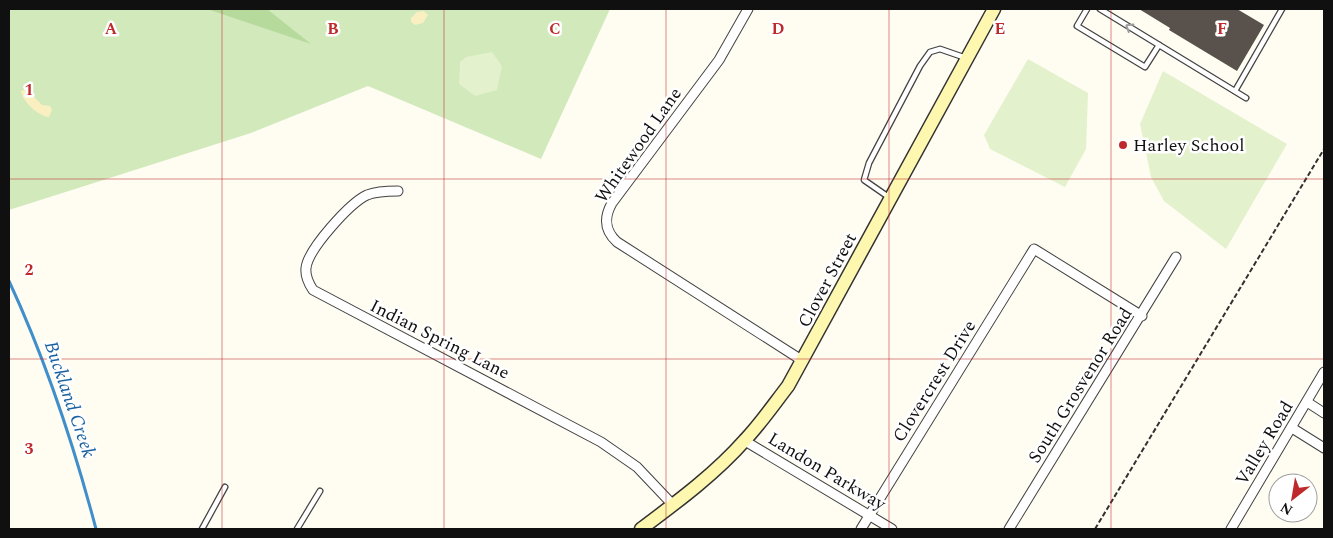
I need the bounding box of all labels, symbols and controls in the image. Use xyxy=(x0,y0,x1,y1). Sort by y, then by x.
text: A xyxy=(105,17,118,41)
text: B xyxy=(327,17,339,41)
text: C xyxy=(549,17,561,41)
text: D xyxy=(772,17,785,41)
text: E xyxy=(995,17,1005,41)
text: F xyxy=(1217,17,1227,41)
one-way arrow xyxy=(1126,24,1135,33)
text: 1 xyxy=(25,78,33,102)
street label: Whitewood Lane xyxy=(588,82,688,209)
place label: Harley School xyxy=(1133,132,1245,159)
marker: Harley School xyxy=(1117,139,1129,151)
street label: Clover Street xyxy=(791,228,864,333)
text: 2 xyxy=(25,258,34,282)
street label: Indian Spring Lane xyxy=(365,293,514,386)
street label: South Grosvenor Road xyxy=(1021,302,1139,468)
street label: Clovercrest Drive xyxy=(886,315,983,448)
water label: Buckland Creek xyxy=(36,337,103,462)
street label: Valley Road xyxy=(1229,396,1300,491)
street label: Landon Parkway xyxy=(763,425,892,518)
text: 3 xyxy=(25,437,34,461)
north arrow xyxy=(1268,473,1318,523)
text: N xyxy=(1276,497,1297,521)

